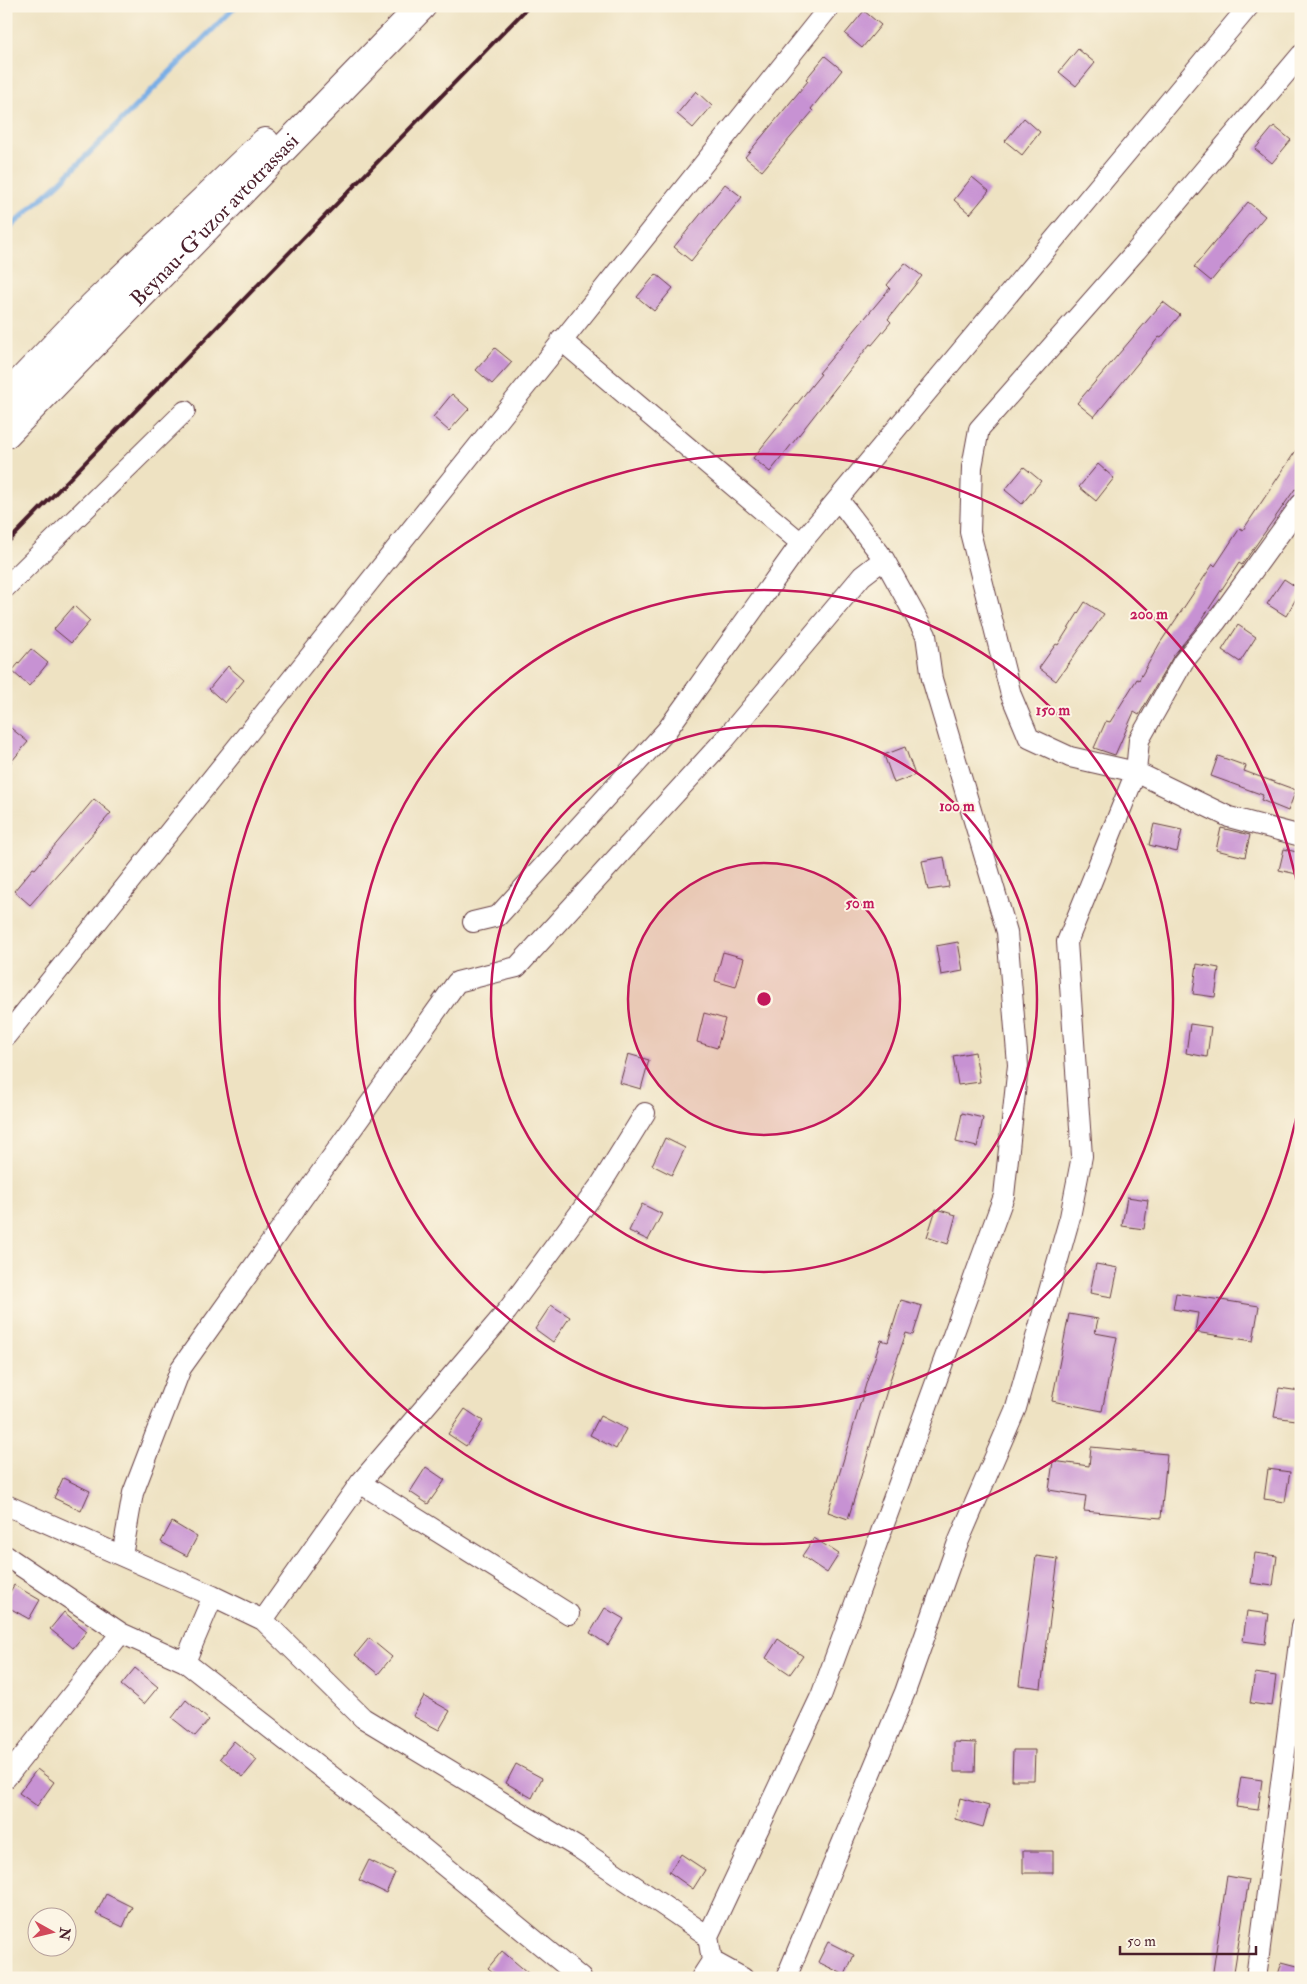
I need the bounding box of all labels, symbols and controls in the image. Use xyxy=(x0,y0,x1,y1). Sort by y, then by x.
street label: Beynau-G'uzor avtotrassasi xyxy=(124,127,305,312)
text: 200 m xyxy=(1130,605,1168,624)
text: 150 m xyxy=(1036,701,1070,720)
text: 100 m xyxy=(939,797,975,816)
text: 50 m xyxy=(846,894,875,913)
centre of rings xyxy=(755,990,773,1008)
north arrow xyxy=(28,1906,78,1956)
scale bar xyxy=(1120,1924,1256,1956)
text: N xyxy=(55,1925,74,1942)
text: 50 m xyxy=(1127,1932,1156,1951)

